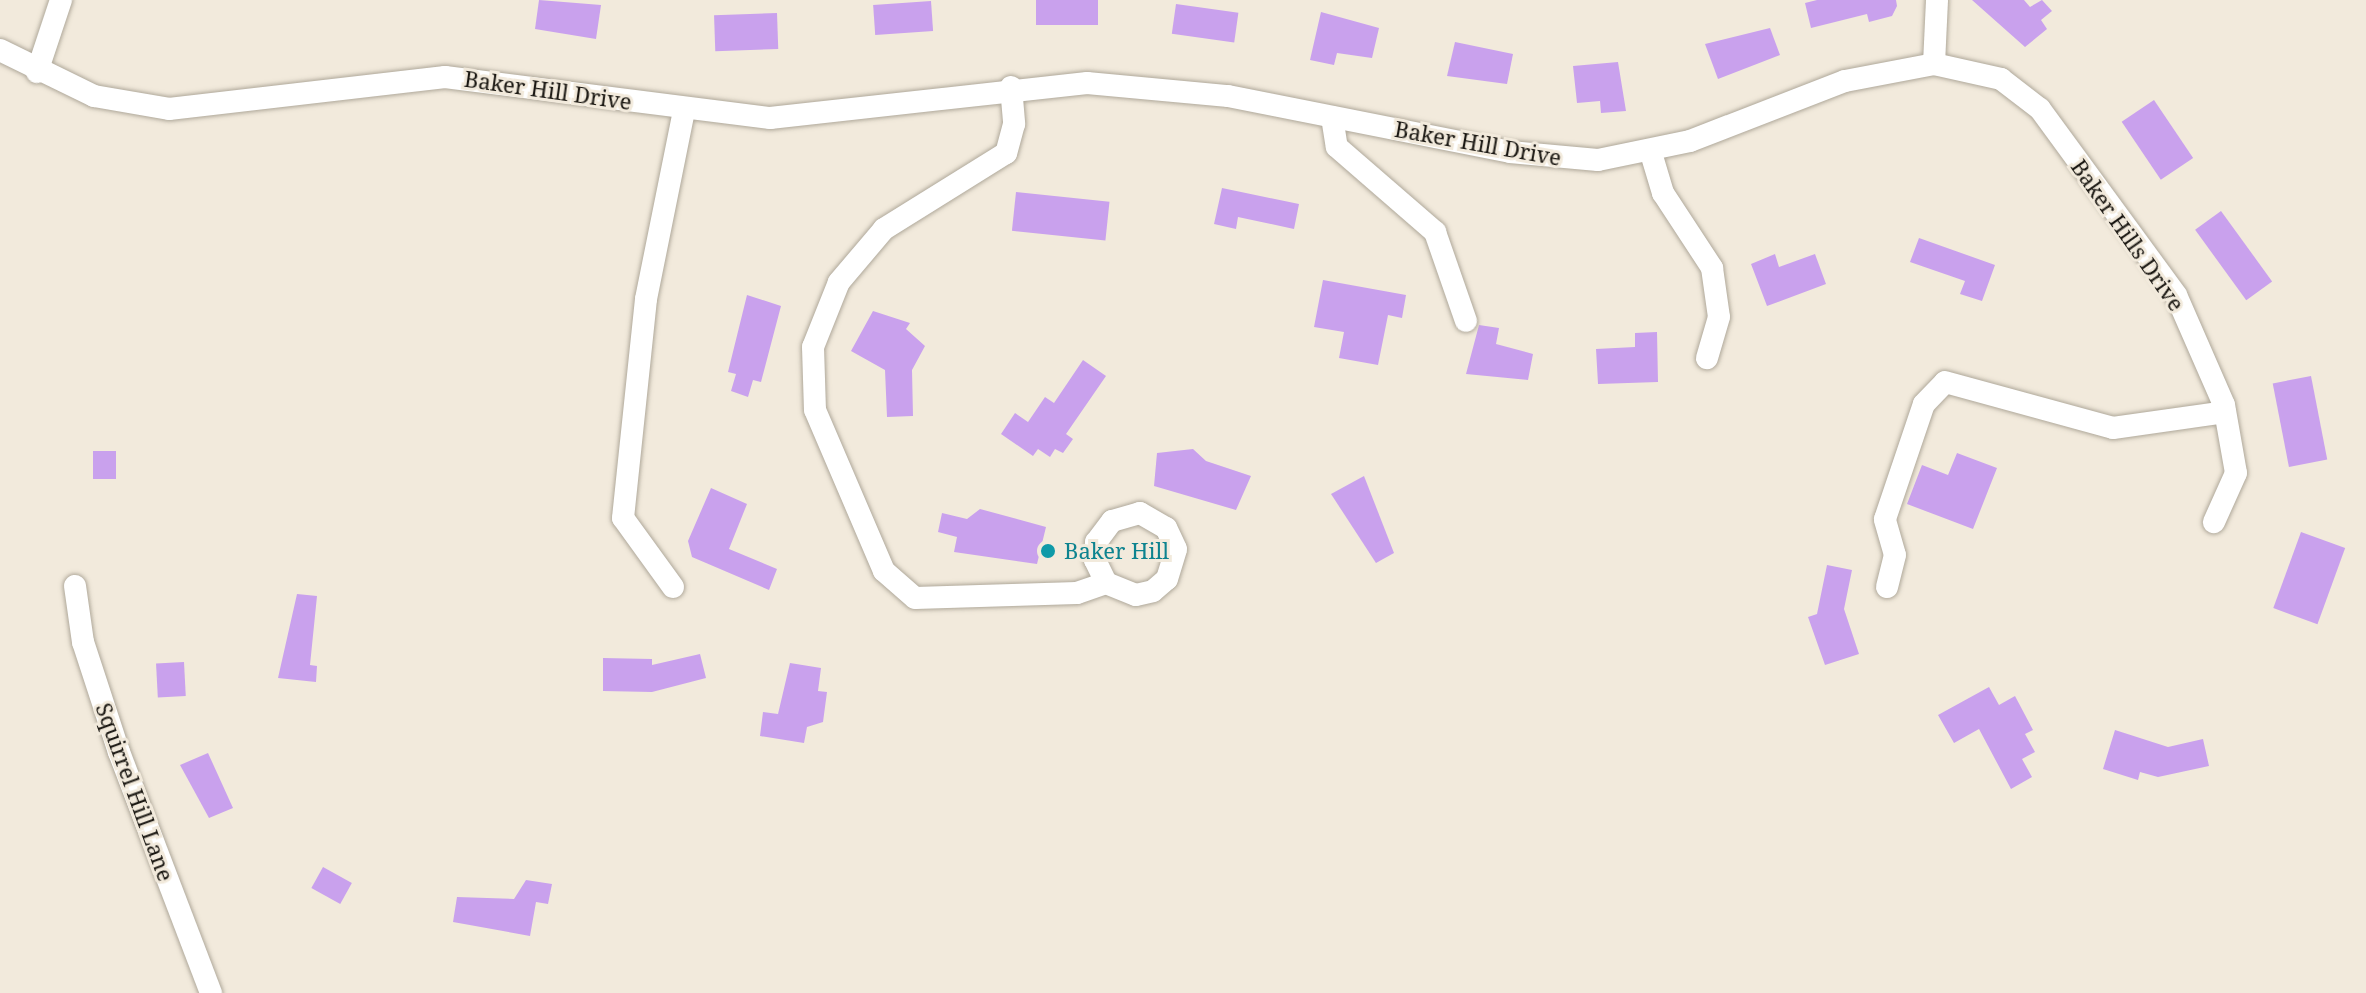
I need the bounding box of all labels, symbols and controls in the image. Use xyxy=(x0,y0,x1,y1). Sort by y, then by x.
street label: Baker Hill Drive xyxy=(463,65,633,115)
street label: Baker Hill Drive xyxy=(1393,115,1563,171)
street label: Baker Hills Drive xyxy=(2066,154,2190,316)
place label: Baker Hill xyxy=(1064,538,1169,564)
marker: Baker Hill xyxy=(1039,542,1057,560)
street label: Squirrel Hill Lane xyxy=(91,699,179,885)

